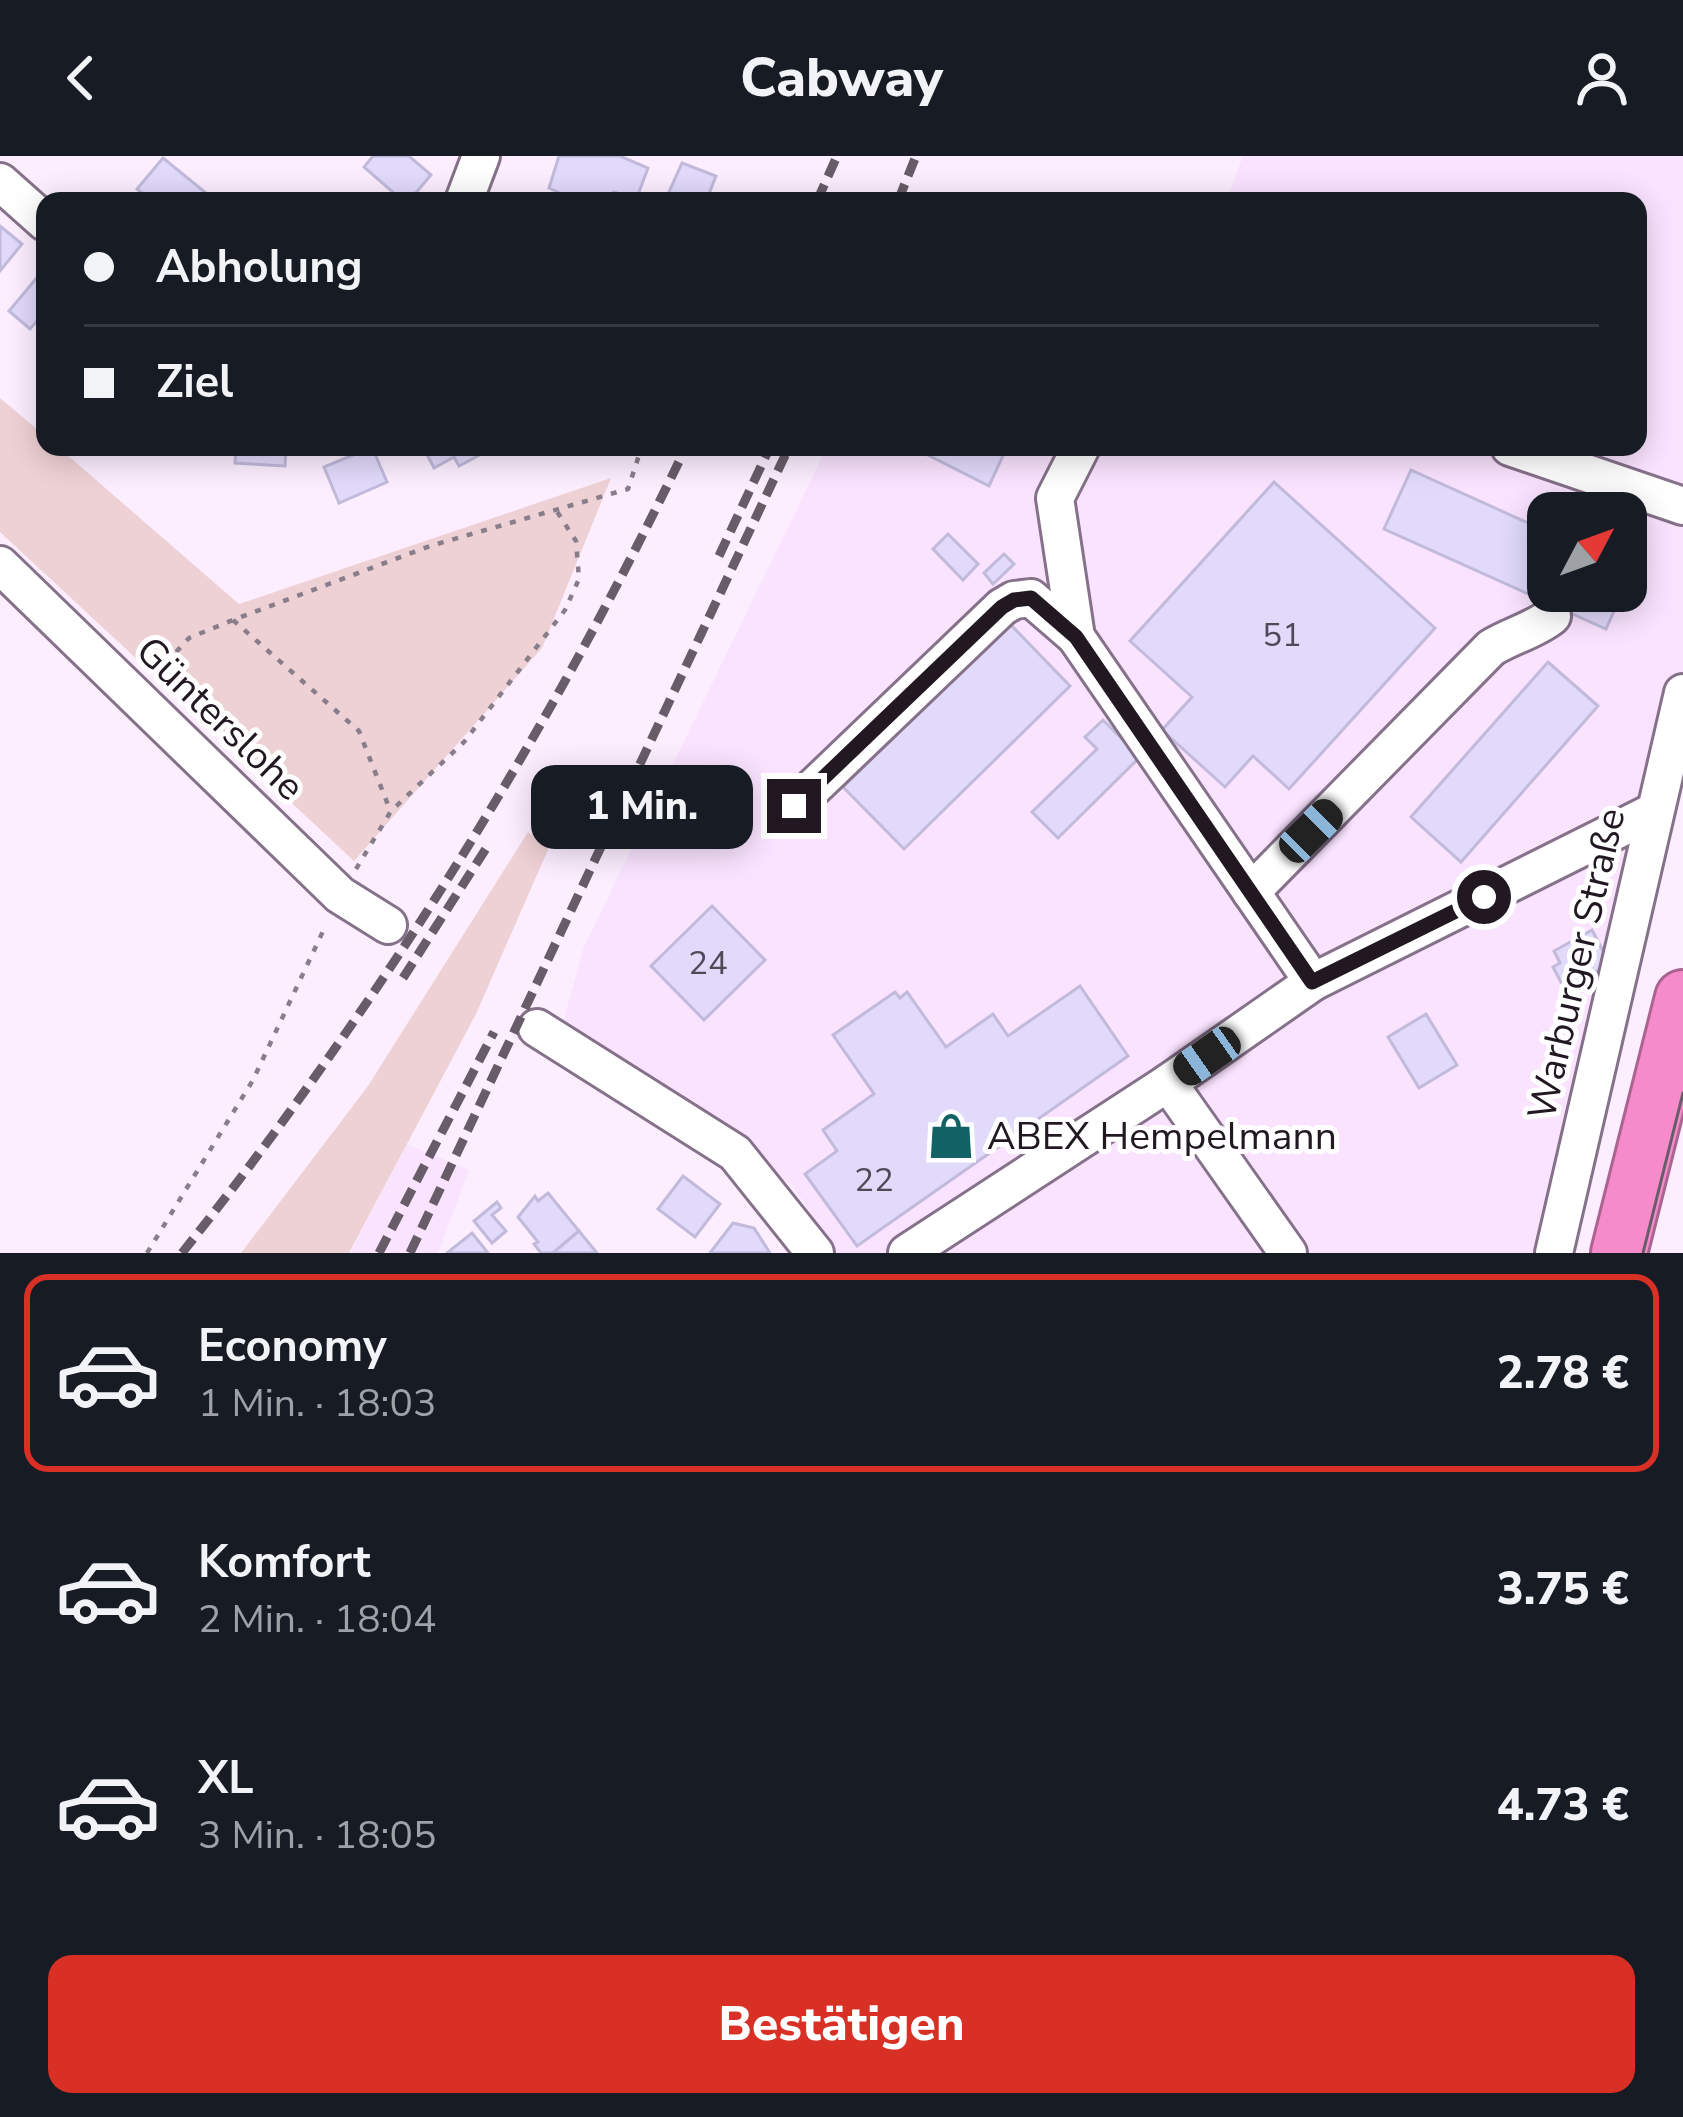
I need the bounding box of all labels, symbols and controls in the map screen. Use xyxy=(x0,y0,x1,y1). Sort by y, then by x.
text: Cabway xyxy=(740,41,943,115)
icon: back xyxy=(48,45,114,111)
icon: person xyxy=(1569,45,1635,111)
text: Abholung xyxy=(156,237,363,298)
text: Ziel xyxy=(156,352,233,413)
north arrow xyxy=(1527,492,1647,612)
map controls xyxy=(1527,492,1647,612)
house number: 51 xyxy=(1262,613,1302,658)
street label: Günterslohe xyxy=(124,625,316,813)
callout: 1 Min. xyxy=(530,764,752,848)
route end xyxy=(767,779,821,833)
text: 1 Min. xyxy=(586,780,698,833)
car xyxy=(1273,793,1349,869)
street label: Warburger Straße xyxy=(1515,803,1639,1125)
route start xyxy=(1457,870,1511,924)
house number: 24 xyxy=(688,941,728,986)
car xyxy=(1167,1021,1247,1091)
place label: ABEX Hempelmann xyxy=(987,1110,1337,1163)
shop icon: ABEX Hempelmann xyxy=(926,1111,976,1161)
house number: 22 xyxy=(854,1158,894,1203)
text: Economy xyxy=(198,1316,387,1377)
icon: car xyxy=(54,1319,162,1427)
text: 2.78 € xyxy=(1497,1343,1629,1404)
text: 1 Min. · 18:03 xyxy=(198,1377,436,1430)
text: Komfort xyxy=(198,1532,371,1593)
icon: car xyxy=(54,1535,162,1643)
text: 3.75 € xyxy=(1497,1559,1629,1620)
text: 2 Min. · 18:04 xyxy=(198,1593,436,1646)
text: XL xyxy=(198,1748,254,1809)
icon: car xyxy=(54,1751,162,1859)
text: 4.73 € xyxy=(1497,1775,1629,1836)
text: 3 Min. · 18:05 xyxy=(198,1809,436,1862)
button: Bestätigen xyxy=(48,1955,1635,2093)

